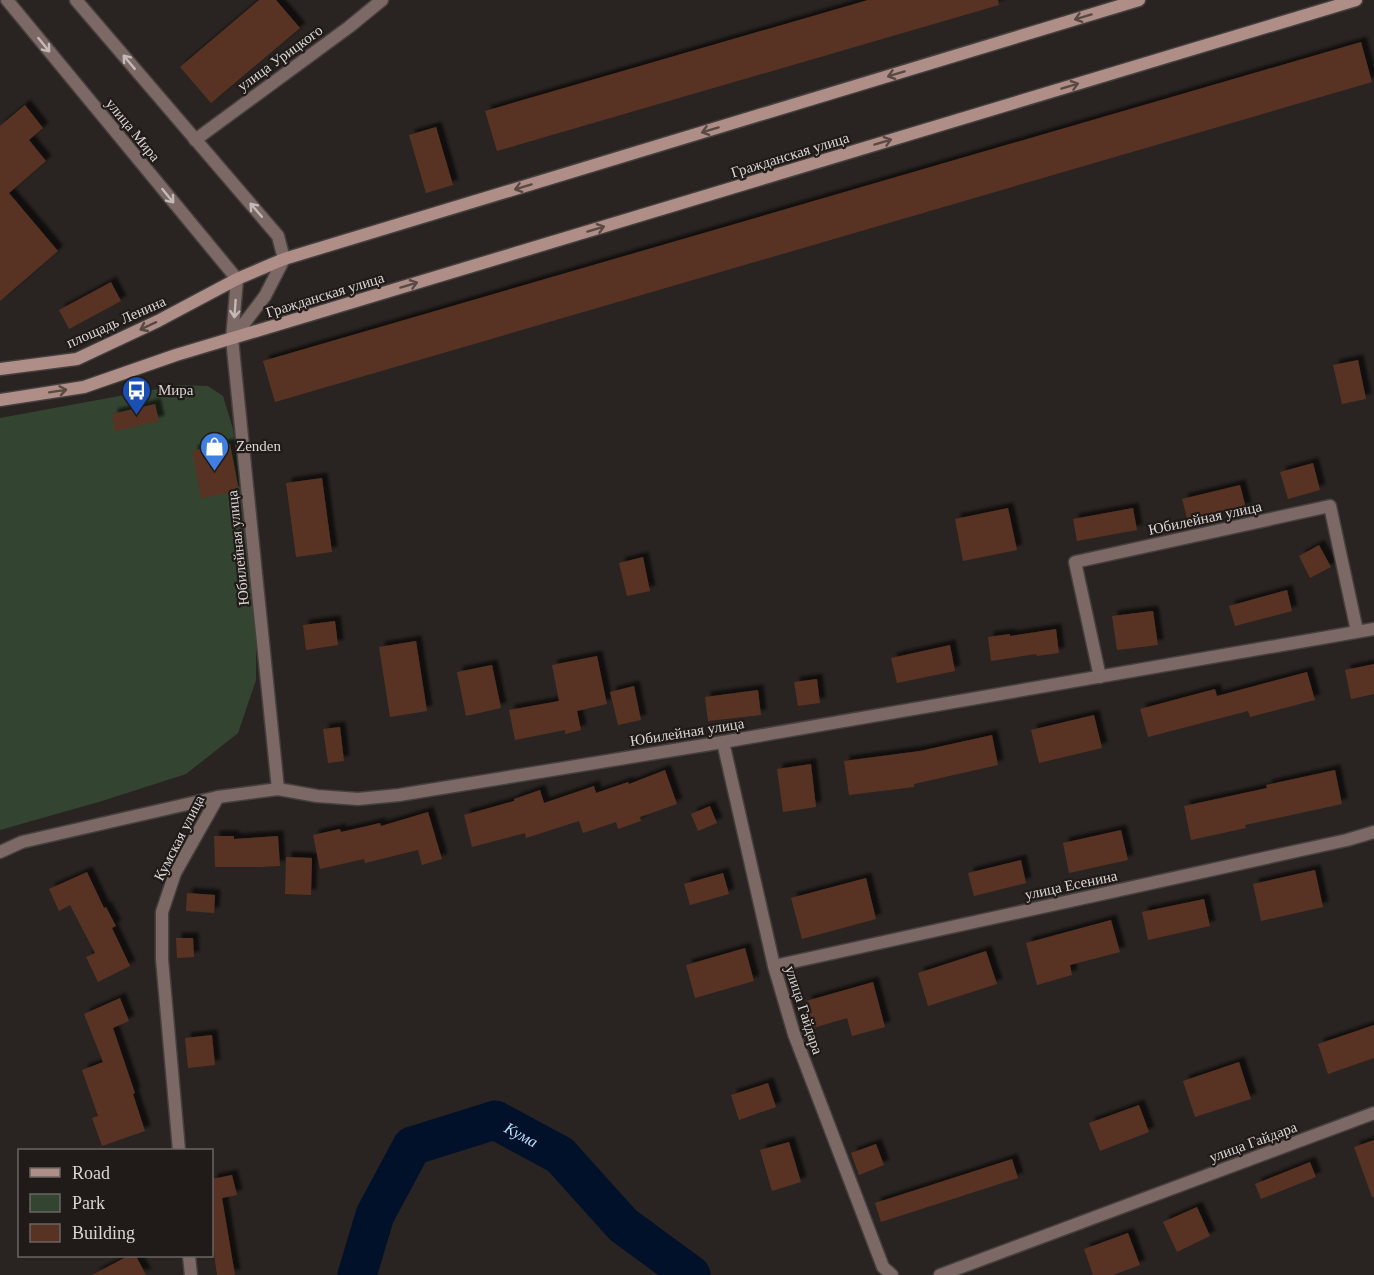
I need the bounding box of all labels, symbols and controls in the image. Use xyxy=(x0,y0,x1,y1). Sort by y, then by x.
one-way arrow xyxy=(1074,12,1093,23)
street label: улица Урицкого xyxy=(234,22,326,94)
one-way arrow xyxy=(38,37,51,53)
one-way arrow xyxy=(122,54,135,70)
one-way arrow xyxy=(887,69,906,80)
one-way arrow xyxy=(1060,80,1079,91)
street label: улица Мира xyxy=(103,95,163,165)
one-way arrow xyxy=(701,125,720,136)
street label: Гражданская улица xyxy=(729,129,851,181)
one-way arrow xyxy=(873,136,892,147)
one-way arrow xyxy=(514,182,533,193)
one-way arrow xyxy=(162,188,175,204)
one-way arrow xyxy=(249,202,262,218)
one-way arrow xyxy=(586,223,605,234)
street label: Гражданская улица xyxy=(264,269,386,321)
one-way arrow xyxy=(399,279,418,290)
street label: площадь Ленина xyxy=(64,293,168,351)
one-way arrow xyxy=(229,298,240,318)
one-way arrow xyxy=(140,320,158,332)
bus stop icon: Мира xyxy=(121,374,153,416)
place label: Мира xyxy=(158,382,194,398)
one-way arrow xyxy=(47,385,67,396)
shop icon: Zenden xyxy=(199,430,231,472)
place label: Zenden xyxy=(236,438,281,454)
street label: Юбилейная улица xyxy=(224,489,252,606)
street label: Юбилейная улица xyxy=(1147,498,1264,538)
street label: Юбилейная улица xyxy=(629,715,746,749)
street label: Кумская улица xyxy=(151,792,208,883)
street label: улица Есенина xyxy=(1023,867,1119,903)
street label: улица Гайдара xyxy=(782,964,826,1057)
water label: Кума xyxy=(501,1118,541,1150)
street label: улица Гайдара xyxy=(1207,1119,1299,1165)
legend xyxy=(18,1149,213,1257)
text: Road xyxy=(72,1163,110,1183)
text: Park xyxy=(72,1193,105,1213)
text: Building xyxy=(72,1223,135,1243)

